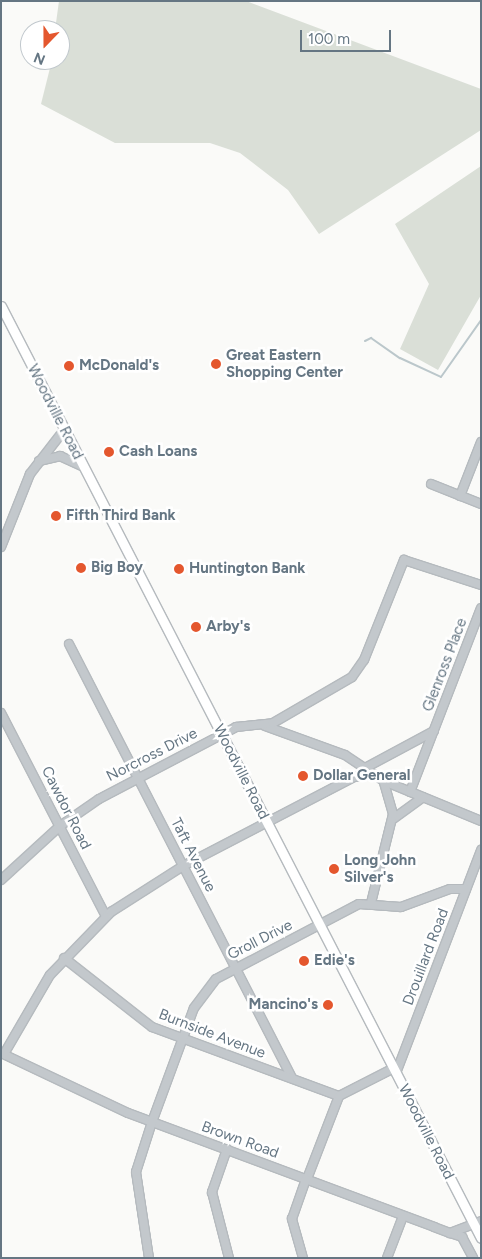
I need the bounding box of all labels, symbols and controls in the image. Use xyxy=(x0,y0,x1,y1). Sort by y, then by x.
north arrow xyxy=(20,20,70,70)
scale bar xyxy=(302,20,393,52)
text: 100 m xyxy=(308,30,350,48)
text: N xyxy=(31,49,48,68)
place label: Great Eastern Shopping Center xyxy=(226,346,343,381)
place label: McDonald's xyxy=(79,357,159,375)
marker: Great Eastern Shopping Center xyxy=(210,358,222,370)
marker: McDonald's xyxy=(63,360,75,372)
street label: Woodville Road xyxy=(23,361,87,463)
place label: Cash Loans xyxy=(119,443,197,461)
marker: Cash Loans xyxy=(103,446,115,458)
place label: Fifth Third Bank xyxy=(66,507,175,525)
marker: Fifth Third Bank xyxy=(50,510,62,522)
place label: Big Boy xyxy=(91,559,143,577)
place label: Huntington Bank xyxy=(189,560,305,578)
marker: Big Boy xyxy=(75,562,87,574)
marker: Huntington Bank xyxy=(173,563,185,575)
street label: Glenross Place xyxy=(419,616,471,714)
place label: Arby's xyxy=(206,618,250,636)
marker: Arby's xyxy=(190,621,202,633)
street label: Woodville Road xyxy=(209,721,273,823)
street label: Norcross Drive xyxy=(104,724,200,786)
street label: Cawdor Road xyxy=(37,763,95,853)
place label: Dollar General xyxy=(313,767,410,785)
marker: Dollar General xyxy=(297,770,309,782)
street label: Taft Avenue xyxy=(167,815,219,895)
place label: Long John Silver's xyxy=(344,851,416,886)
marker: Long John Silver's xyxy=(328,863,340,875)
street label: Drouillard Road xyxy=(399,906,453,1008)
street label: Groll Drive xyxy=(225,916,295,964)
place label: Edie's xyxy=(314,952,355,970)
marker: Edie's xyxy=(298,955,310,967)
place label: Mancino's xyxy=(249,996,318,1014)
marker: Mancino's xyxy=(322,999,334,1011)
street label: Burnside Avenue xyxy=(156,1005,268,1063)
street label: Woodville Road xyxy=(394,1081,458,1183)
street label: Brown Road xyxy=(199,1118,281,1162)

